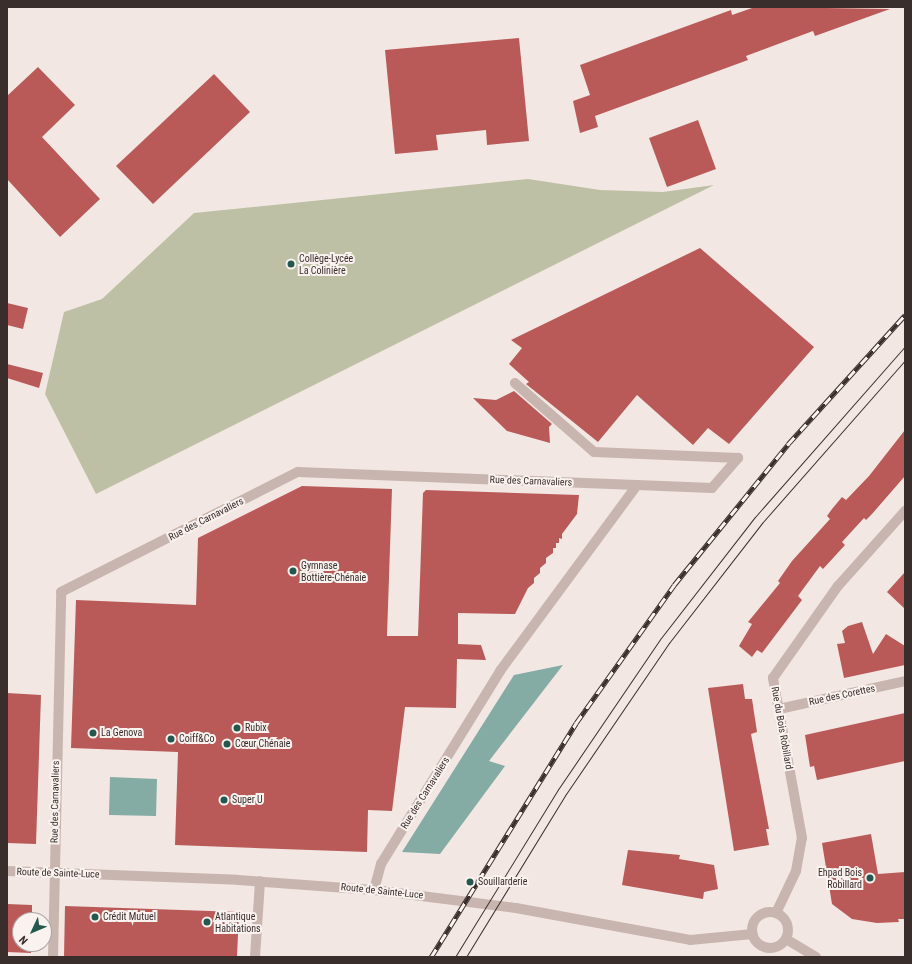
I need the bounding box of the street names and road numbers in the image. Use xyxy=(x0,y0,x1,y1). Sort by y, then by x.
street label: Rue des Carnavaliers xyxy=(490,474,572,488)
street label: Rue des Carnavaliers xyxy=(166,495,246,543)
street label: Rue des Corettes xyxy=(808,682,876,708)
street label: Rue du Bois Robillard xyxy=(769,686,795,770)
street label: Rue des Carnavaliers xyxy=(398,755,452,831)
street label: Rue des Carnavaliers xyxy=(48,761,62,843)
street label: Route de Sainte-Luce xyxy=(16,866,100,880)
street label: Route de Sainte-Luce xyxy=(340,881,424,901)

